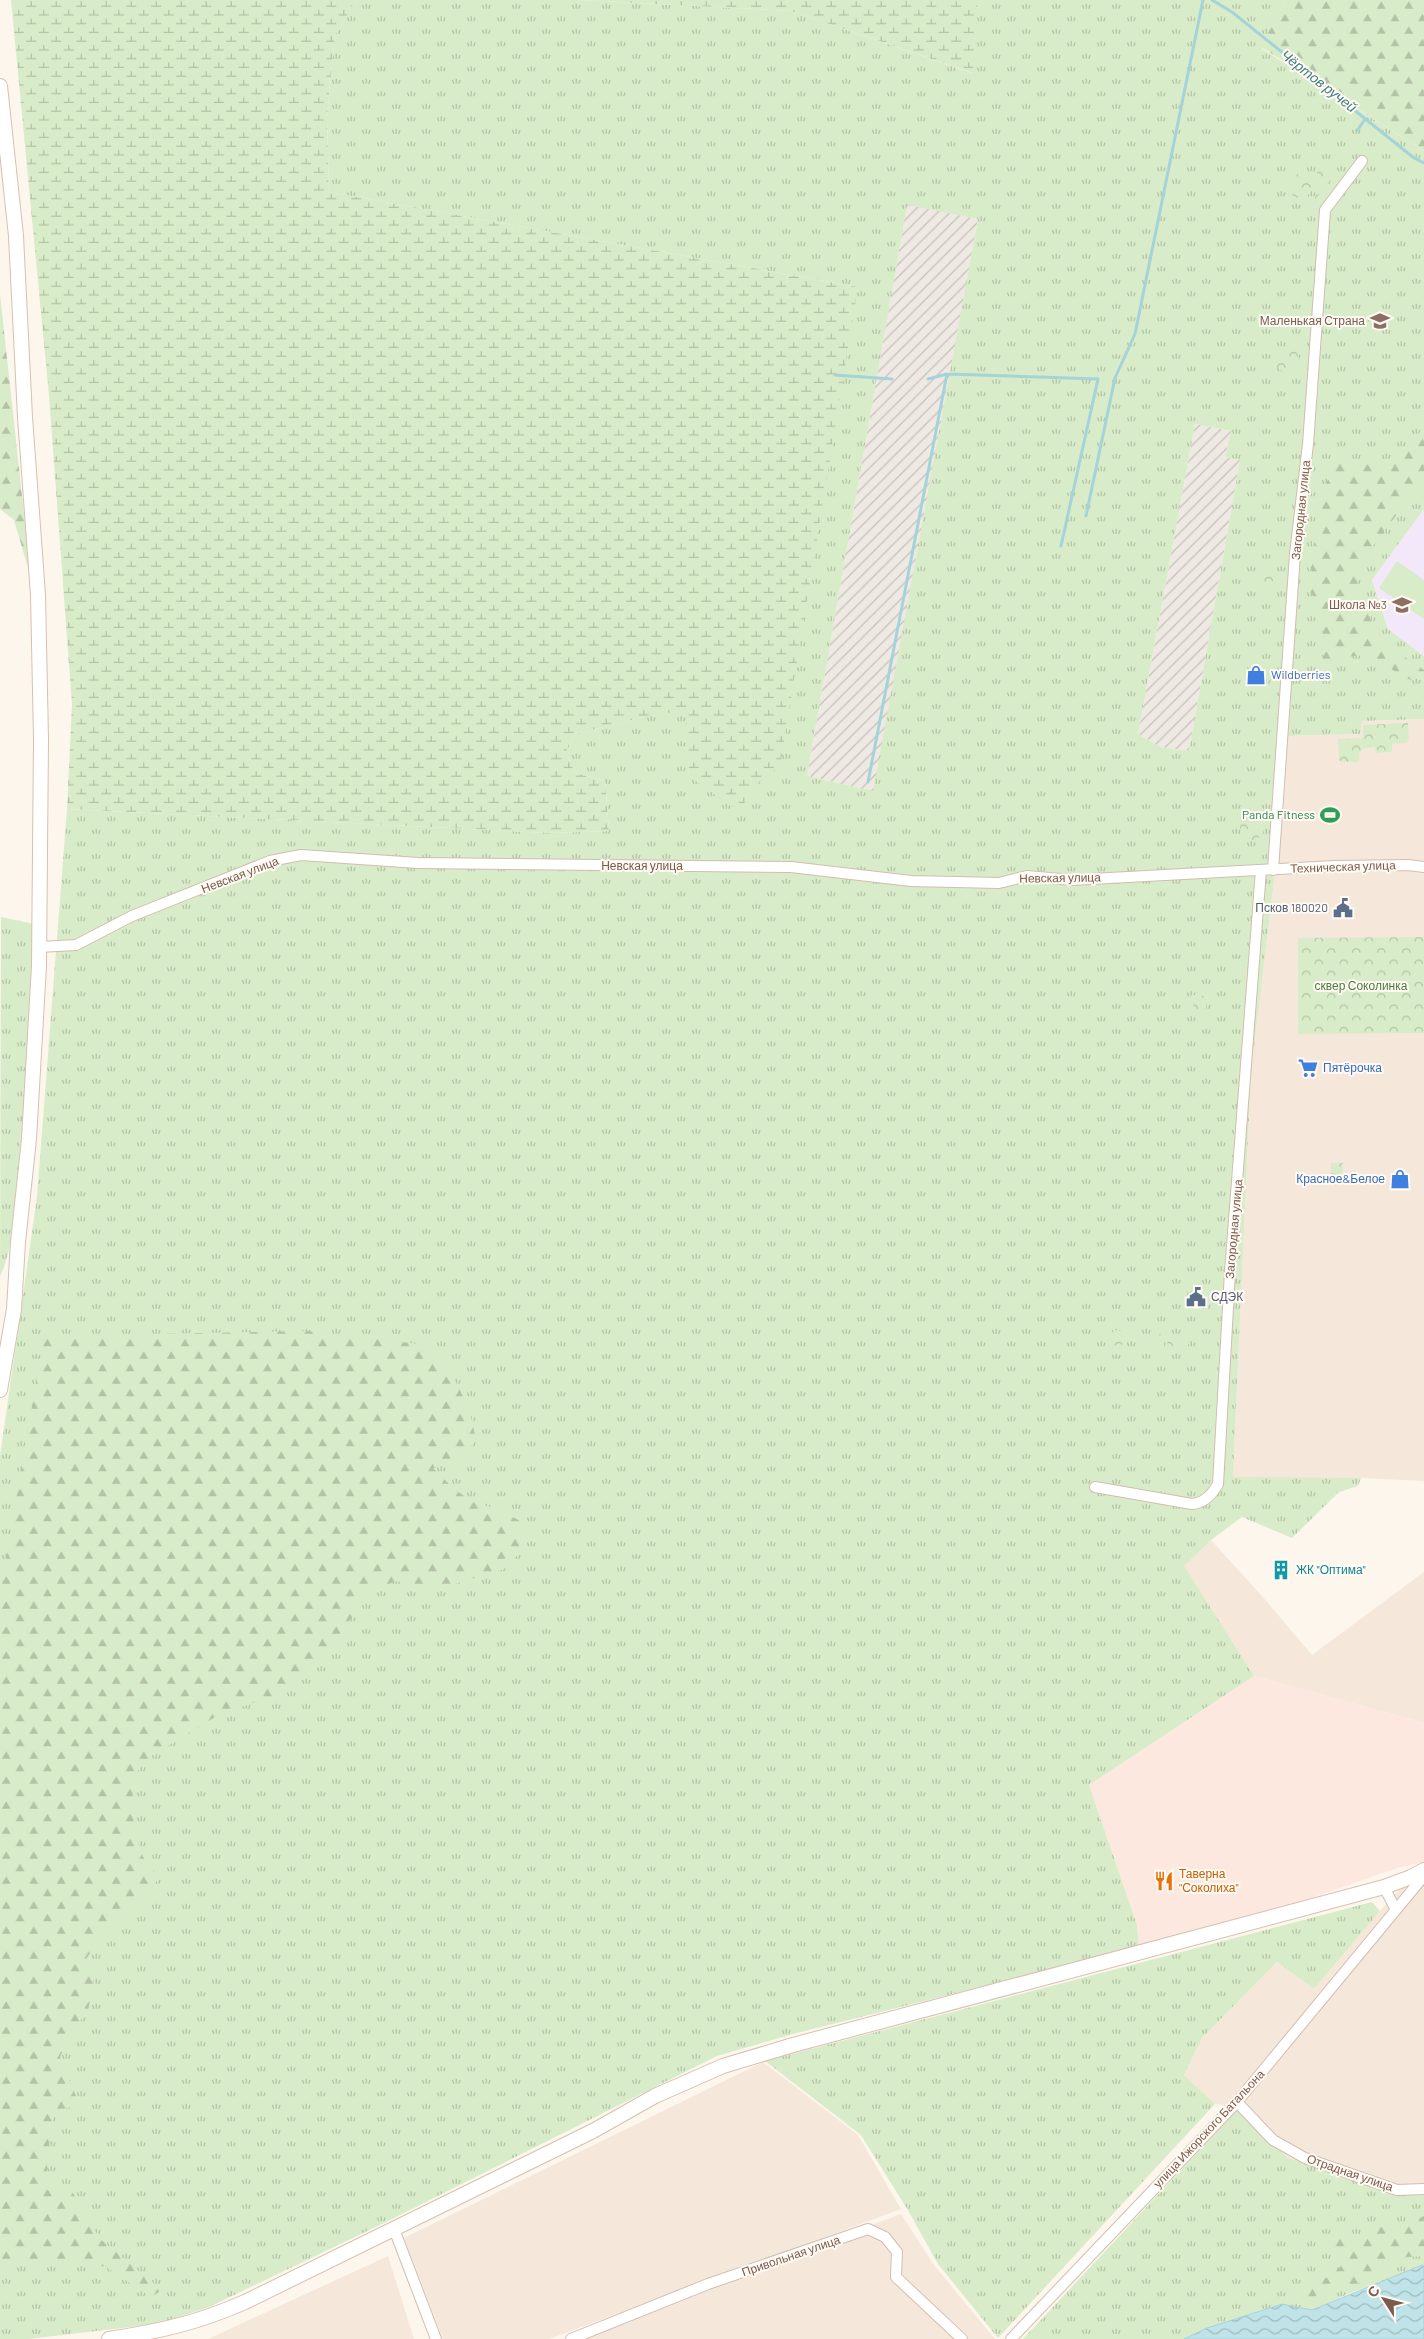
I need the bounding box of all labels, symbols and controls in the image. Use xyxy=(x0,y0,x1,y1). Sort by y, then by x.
water label: Чёртов ручей xyxy=(1278,46,1361,116)
school or university icon: Маленькая Страна xyxy=(1369,310,1391,332)
place label: Маленькая Страна xyxy=(1260,313,1365,328)
street label: Загородная улица xyxy=(1288,459,1313,560)
school or university icon: Школа №3 xyxy=(1391,594,1413,616)
place label: Школа №3 xyxy=(1329,597,1387,611)
shop icon: Wildberries xyxy=(1245,664,1267,686)
place label: Wildberries xyxy=(1271,667,1331,681)
sports icon: Panda Fitness xyxy=(1319,804,1341,826)
place label: Panda Fitness xyxy=(1242,807,1315,821)
street label: Невская улица xyxy=(199,853,281,896)
street label: Техническая улица xyxy=(1290,857,1396,876)
street label: Невская улица xyxy=(601,858,683,873)
street label: Невская улица xyxy=(1019,869,1101,886)
public building icon: Псков 180020 xyxy=(1332,897,1354,919)
place label: Псков 180020 xyxy=(1255,900,1328,914)
park label: сквер Соколинка xyxy=(1315,978,1408,993)
supermarket icon: Пятёрочка xyxy=(1297,1057,1319,1079)
place label: Пятёрочка xyxy=(1323,1060,1382,1075)
shop icon: Красное&Белое xyxy=(1389,1168,1411,1190)
place label: Красное&Белое xyxy=(1296,1171,1385,1186)
street label: Загородная улица xyxy=(1222,1178,1245,1279)
public building icon: СДЭК xyxy=(1185,1286,1207,1308)
place label: СДЭК xyxy=(1211,1289,1243,1304)
building icon: ЖК "Оптима" xyxy=(1270,1559,1292,1581)
place label: ЖК "Оптима" xyxy=(1296,1562,1366,1576)
place label: Таверна "Соколиха" xyxy=(1179,1866,1239,1894)
restaurant icon: Таверна "Соколиха" xyxy=(1153,1870,1175,1892)
street label: улица Ижорского Батальона xyxy=(1150,2066,1268,2191)
street label: Отрадная улица xyxy=(1305,2151,1396,2194)
street label: Привольная улица xyxy=(740,2232,842,2279)
north arrow xyxy=(1359,2274,1409,2324)
text: С xyxy=(1363,2282,1383,2300)

